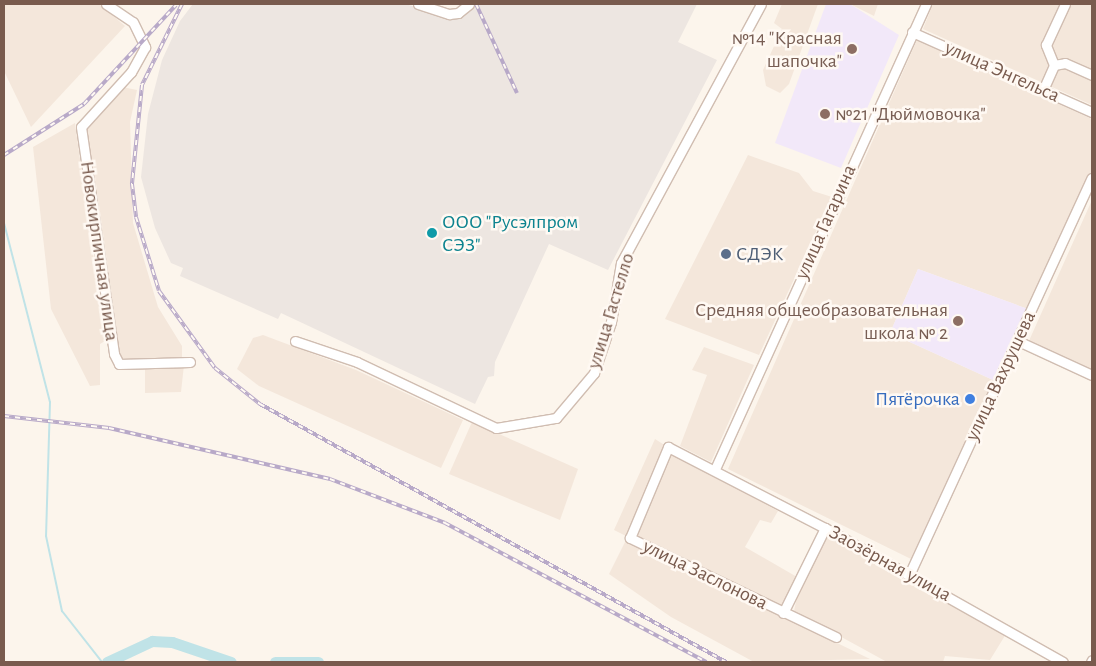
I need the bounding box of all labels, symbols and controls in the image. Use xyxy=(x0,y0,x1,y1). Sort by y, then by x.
place label: №14 "Красная шапочка" xyxy=(732,26,842,73)
street label: улица Энгельса xyxy=(941,36,1063,108)
marker: №14 "Красная шапочка" xyxy=(846,43,858,55)
place label: №21 "Дюймовочка" xyxy=(835,102,986,126)
marker: №21 "Дюймовочка" xyxy=(819,108,831,120)
street label: Новокирпичная улица xyxy=(74,159,124,343)
street label: улица Гагарина xyxy=(790,161,862,283)
place label: ООО "Русэлпром СЭЗ" xyxy=(442,210,578,257)
marker: ООО "Русэлпром СЭЗ" xyxy=(426,227,438,239)
place label: СДЭК xyxy=(736,242,783,266)
marker: СДЭК xyxy=(720,248,732,260)
street label: улица Гастелло xyxy=(582,250,640,372)
place label: Средняя общеобразовательная школа № 2 xyxy=(695,298,948,345)
street label: улица Вахрушева xyxy=(960,307,1042,445)
marker: Средняя общеобразовательная школа № 2 xyxy=(952,315,964,327)
place label: Пятёрочка xyxy=(875,387,960,411)
marker: Пятёрочка xyxy=(964,393,976,405)
street label: Заозёрная улица xyxy=(825,521,955,607)
street label: улица Заслонова xyxy=(639,534,771,616)

